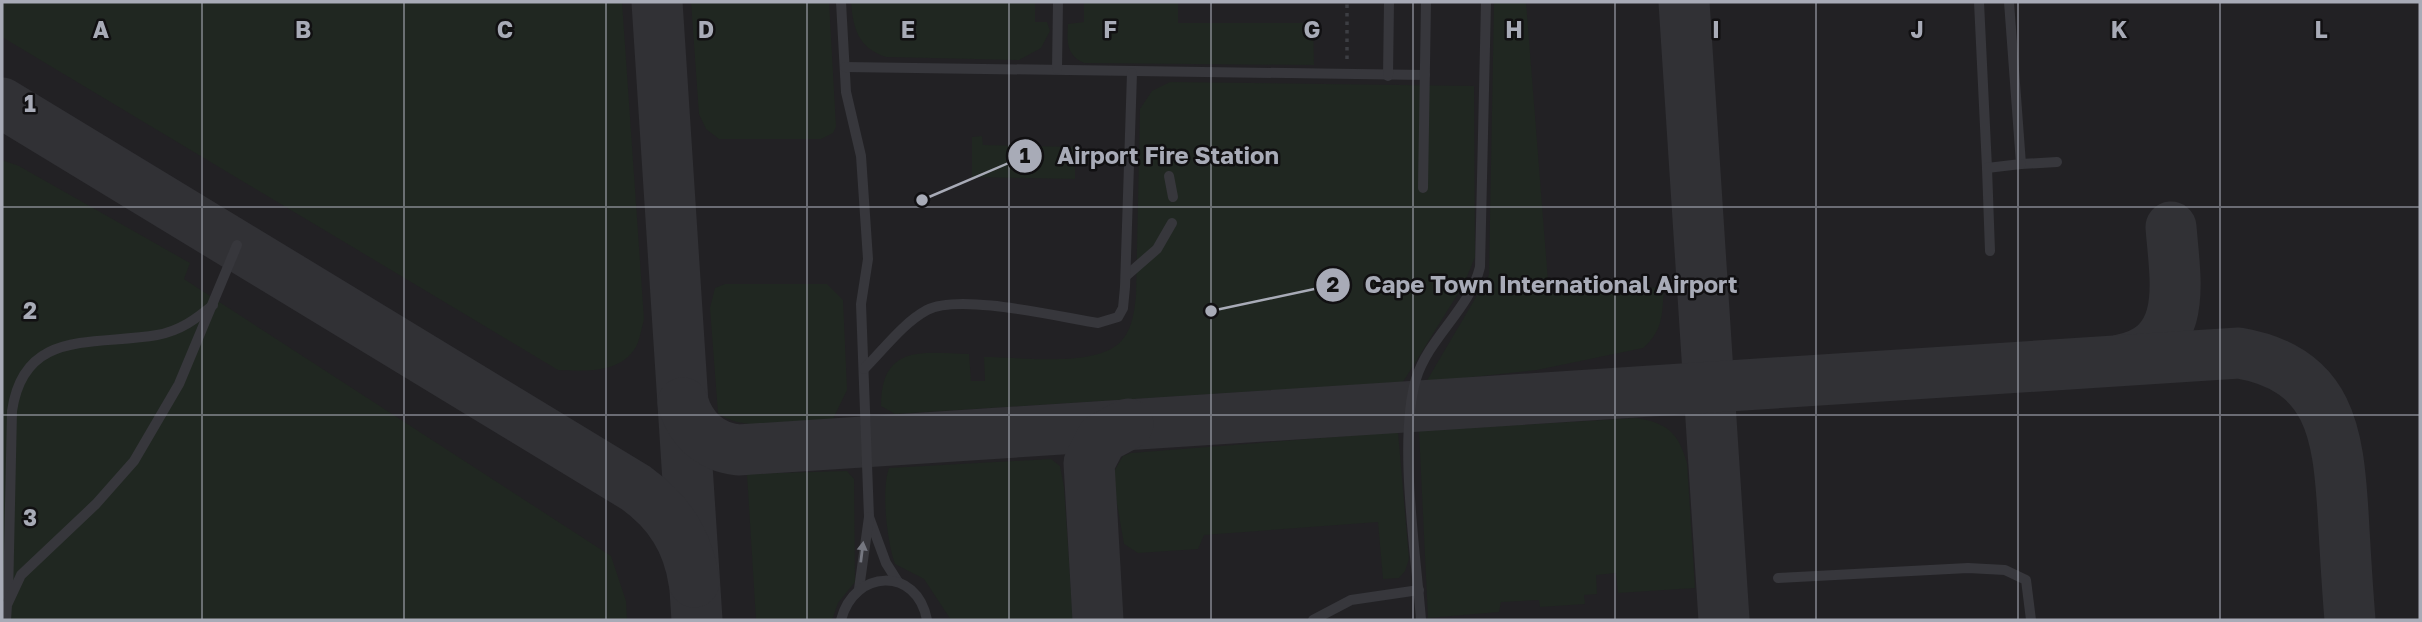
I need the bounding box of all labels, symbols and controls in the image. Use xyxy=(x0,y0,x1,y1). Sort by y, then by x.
text: A xyxy=(93,15,110,43)
text: B xyxy=(295,15,311,43)
text: C xyxy=(497,15,513,43)
text: D xyxy=(698,15,714,43)
text: E xyxy=(901,15,915,43)
text: F xyxy=(1103,15,1117,43)
text: G xyxy=(1304,15,1320,43)
text: H xyxy=(1505,15,1523,43)
text: I xyxy=(1712,15,1720,43)
text: J xyxy=(1910,15,1924,43)
text: K xyxy=(2111,15,2128,43)
text: L xyxy=(2314,15,2328,43)
text: 1 xyxy=(24,89,36,117)
callout: Airport Fire Station xyxy=(1008,133,1293,178)
text: Airport Fire Station xyxy=(1057,140,1279,169)
text: 1 xyxy=(1020,142,1031,168)
callout: Cape Town International Airport xyxy=(1315,262,1751,307)
text: Cape Town International Airport xyxy=(1364,269,1738,298)
text: 2 xyxy=(1327,271,1340,297)
text: 2 xyxy=(23,296,37,324)
text: 3 xyxy=(23,503,37,531)
one-way arrow xyxy=(857,541,868,563)

